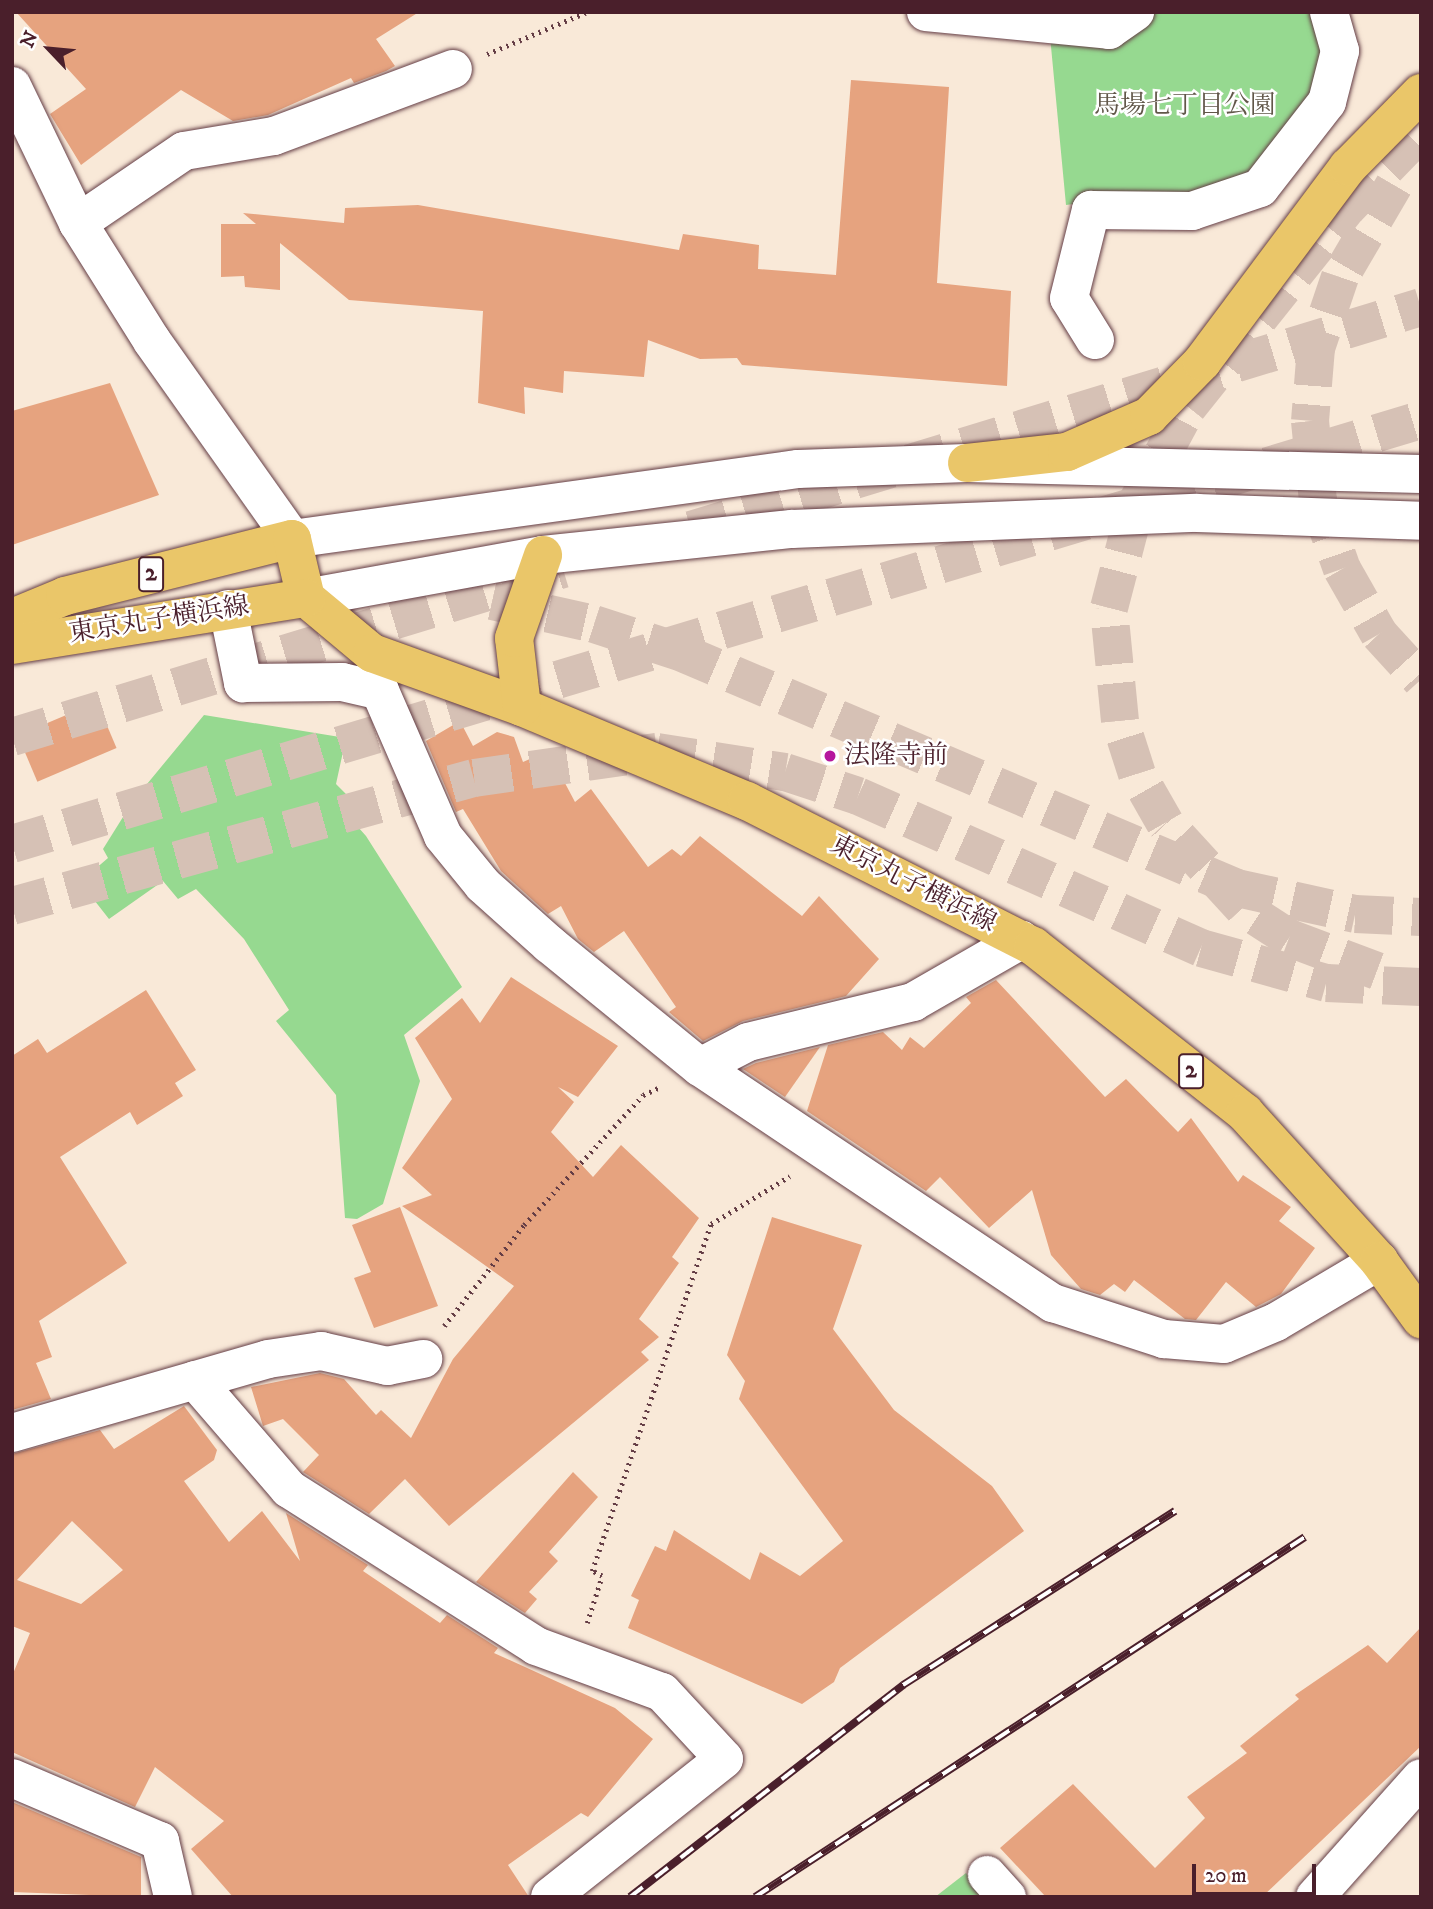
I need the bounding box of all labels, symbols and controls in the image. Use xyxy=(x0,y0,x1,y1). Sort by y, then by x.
north arrow xyxy=(14,14,84,84)
text: N xyxy=(16,28,43,52)
park label: 馬場七丁目公園 xyxy=(1094,90,1276,122)
road number: 2 xyxy=(137,554,165,594)
street label: 東京丸子横浜線 xyxy=(67,590,251,650)
place label: 法隆寺前 xyxy=(844,740,948,772)
marker: 法隆寺前 xyxy=(822,748,838,764)
street label: 東京丸子横浜線 xyxy=(825,829,1001,939)
road number: 2 xyxy=(1177,1050,1205,1092)
scale bar xyxy=(1195,1850,1319,1894)
text: 20 m xyxy=(1205,1863,1247,1889)

